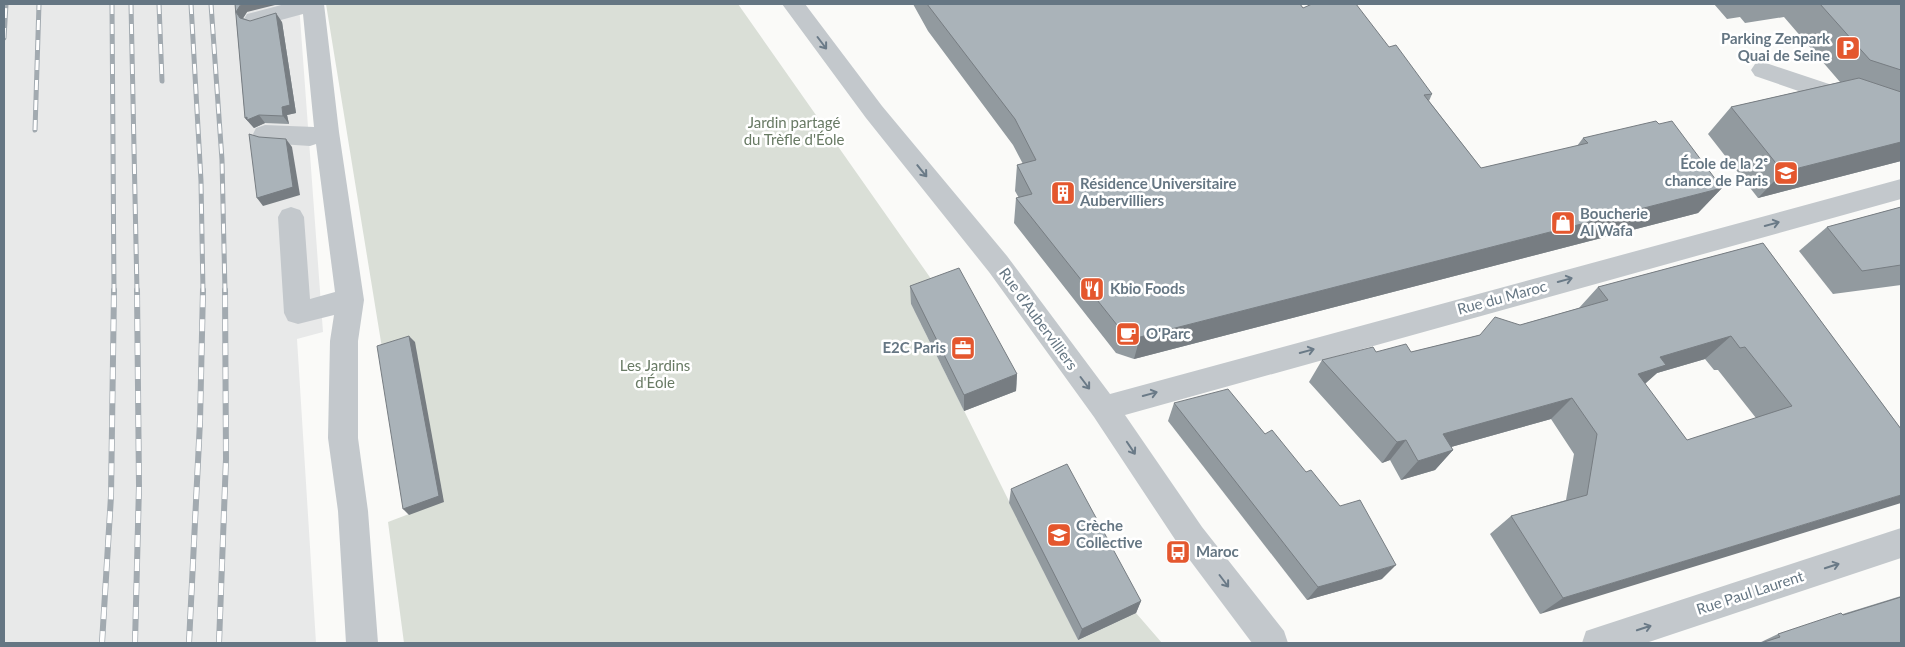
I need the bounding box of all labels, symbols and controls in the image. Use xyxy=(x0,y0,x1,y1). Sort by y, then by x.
place label: Parking Zenpark Quai de Seine xyxy=(1721,29,1831,64)
parking icon: Parking Zenpark Quai de Seine xyxy=(1835,35,1861,61)
one-way arrow xyxy=(817,36,827,50)
park label: Jardin partagé du Trèfle d'Éole xyxy=(744,113,844,148)
place label: École de la 2ᵉ chance de Paris xyxy=(1665,154,1769,189)
school or university icon: École de la 2ᵉ chance de Paris xyxy=(1773,160,1799,186)
one-way arrow xyxy=(917,164,928,177)
place label: Résidence Universitaire Aubervilliers xyxy=(1079,174,1237,209)
building icon: Résidence Universitaire Aubervilliers xyxy=(1050,180,1076,206)
place label: Boucherie Al Wafa xyxy=(1579,204,1648,239)
shop icon: Boucherie Al Wafa xyxy=(1550,210,1576,236)
one-way arrow xyxy=(1764,218,1780,228)
street label: Rue d'Aubervilliers xyxy=(996,264,1082,373)
one-way arrow xyxy=(1557,275,1573,285)
restaurant icon: Kbio Foods xyxy=(1079,276,1105,302)
street label: Rue du Maroc xyxy=(1455,276,1548,318)
place label: Kbio Foods xyxy=(1110,279,1185,297)
cafe icon: O'Parc xyxy=(1115,321,1141,347)
place label: O'Parc xyxy=(1146,324,1191,342)
office icon: E2C Paris xyxy=(950,335,976,361)
place label: E2C Paris xyxy=(882,338,946,356)
one-way arrow xyxy=(1299,346,1315,355)
park label: Les Jardins d'Éole xyxy=(620,356,690,391)
one-way arrow xyxy=(1079,376,1090,389)
one-way arrow xyxy=(1142,389,1158,398)
one-way arrow xyxy=(1126,441,1136,455)
place label: Crèche Collective xyxy=(1076,516,1142,551)
school or university icon: Crèche Collective xyxy=(1046,522,1072,548)
bus stop icon: Maroc xyxy=(1165,539,1191,565)
place label: Maroc xyxy=(1196,542,1239,560)
one-way arrow xyxy=(1823,561,1839,570)
street label: Rue Paul Laurent xyxy=(1694,566,1806,618)
one-way arrow xyxy=(1219,574,1230,587)
one-way arrow xyxy=(1636,623,1651,632)

